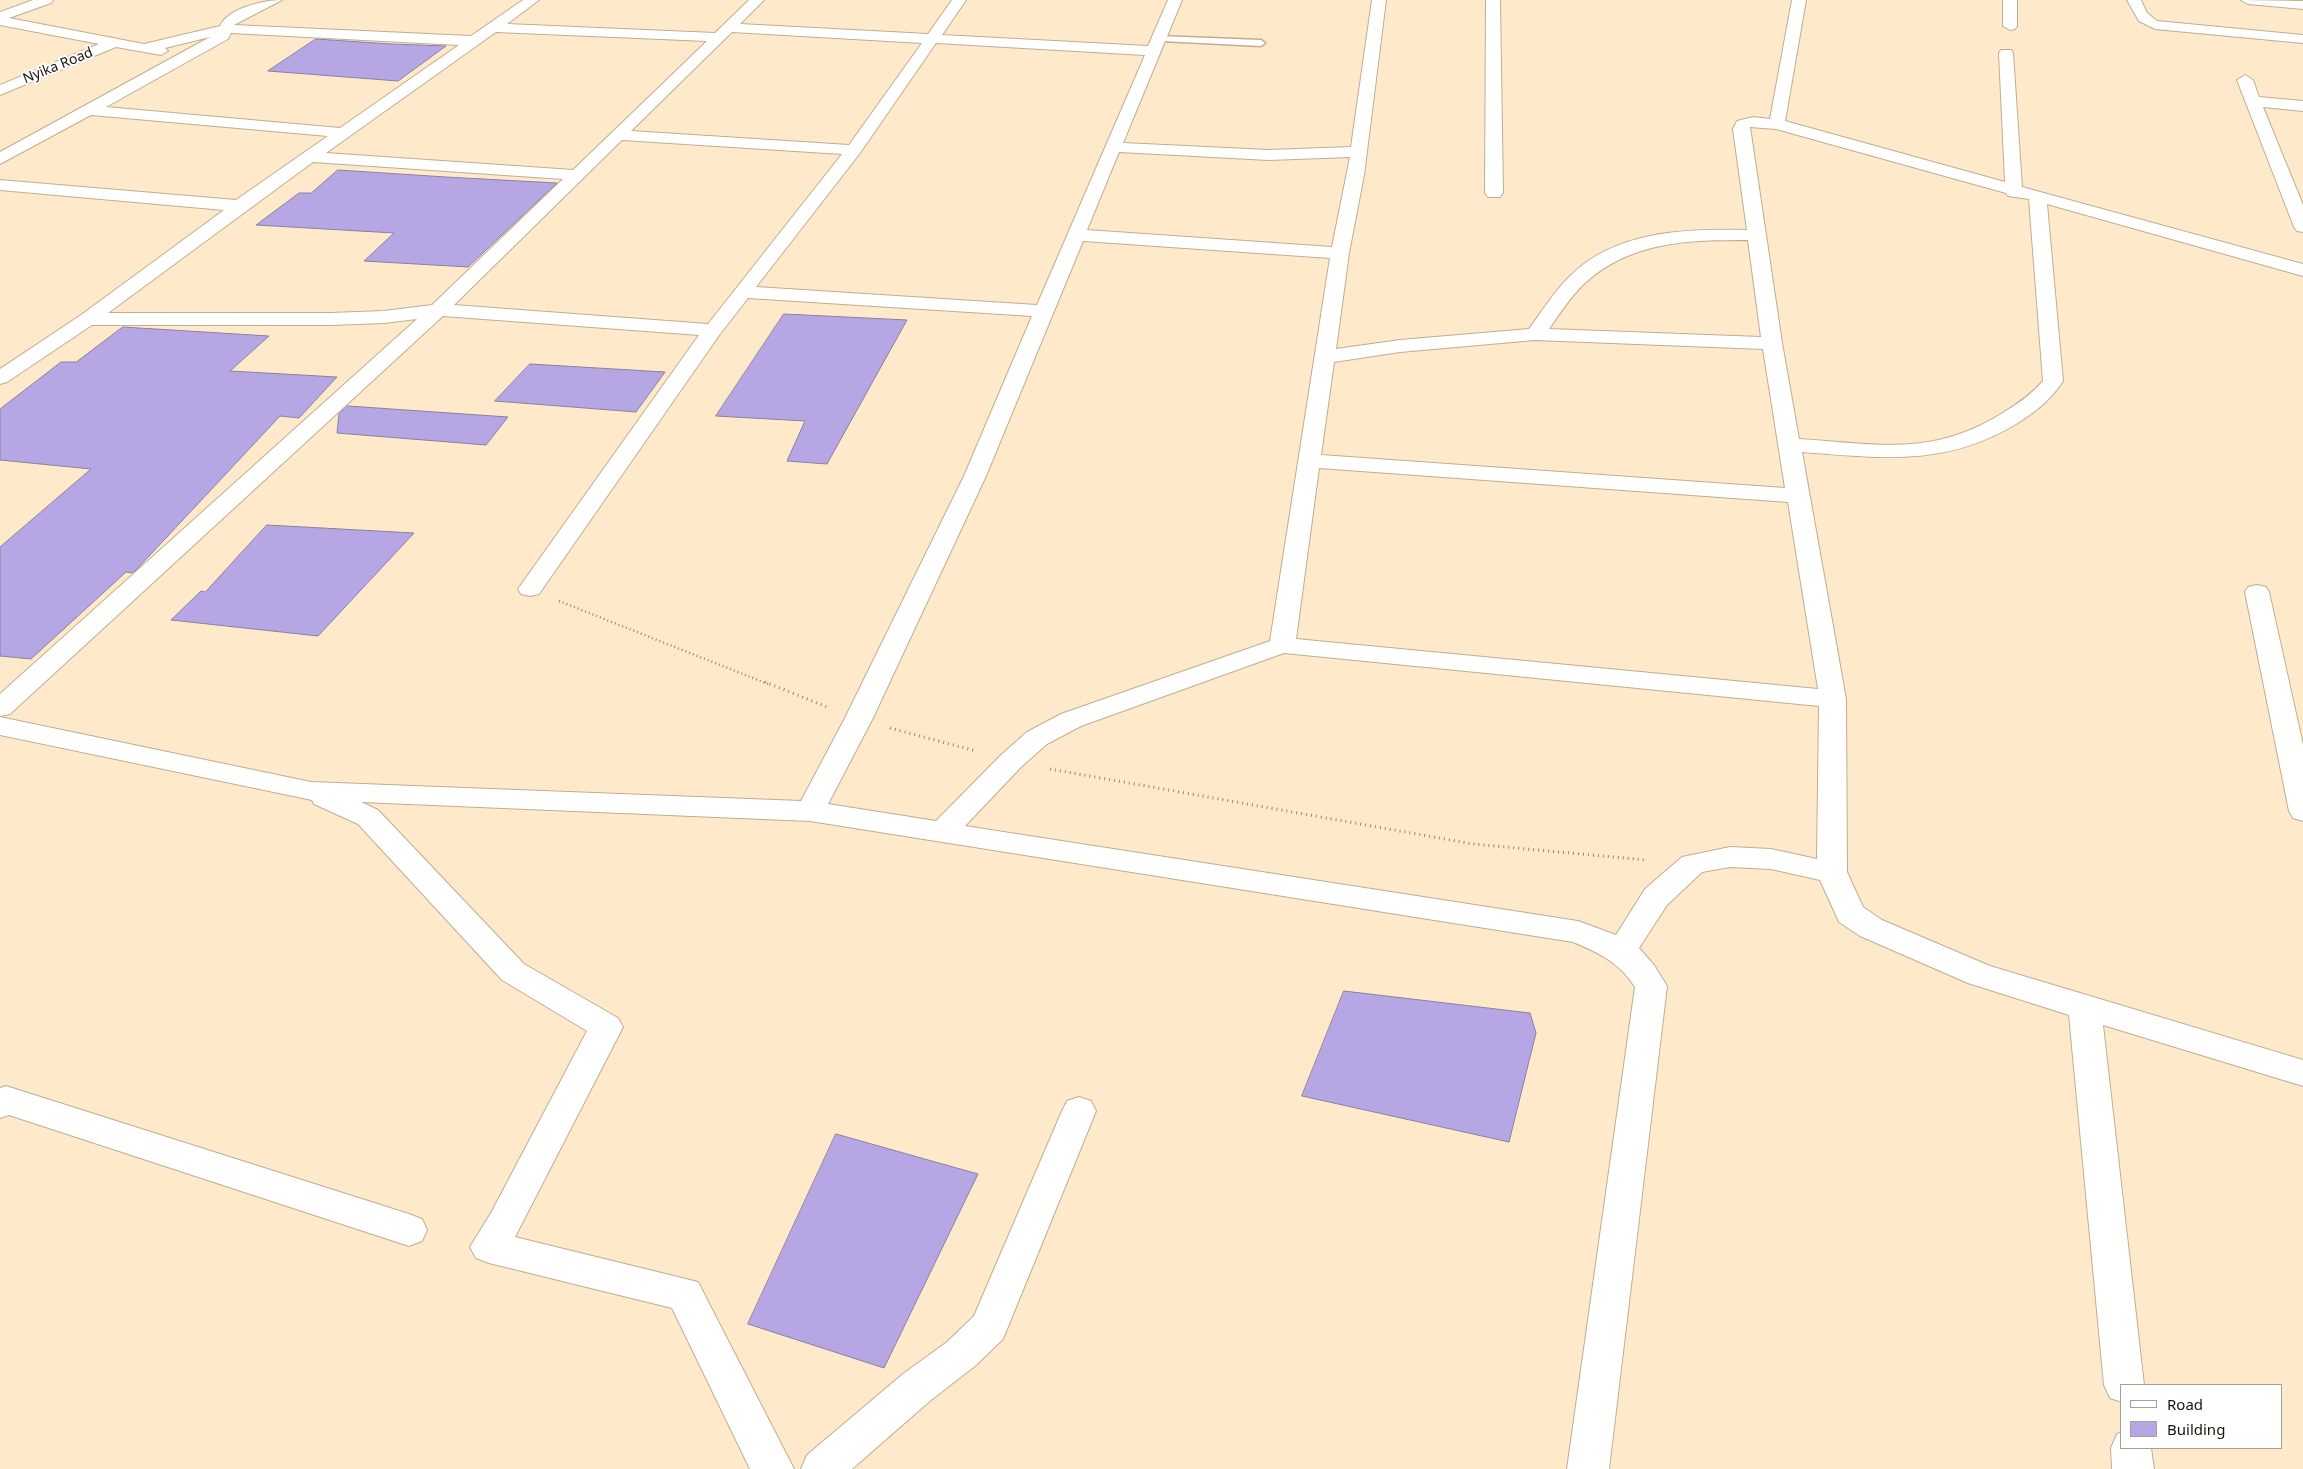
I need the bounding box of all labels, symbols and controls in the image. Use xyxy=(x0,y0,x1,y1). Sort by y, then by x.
street label: Nyika Road xyxy=(21,44,95,88)
legend xyxy=(2120,1384,2283,1449)
text: Road xyxy=(2167,1394,2203,1414)
text: Building xyxy=(2167,1419,2225,1439)

